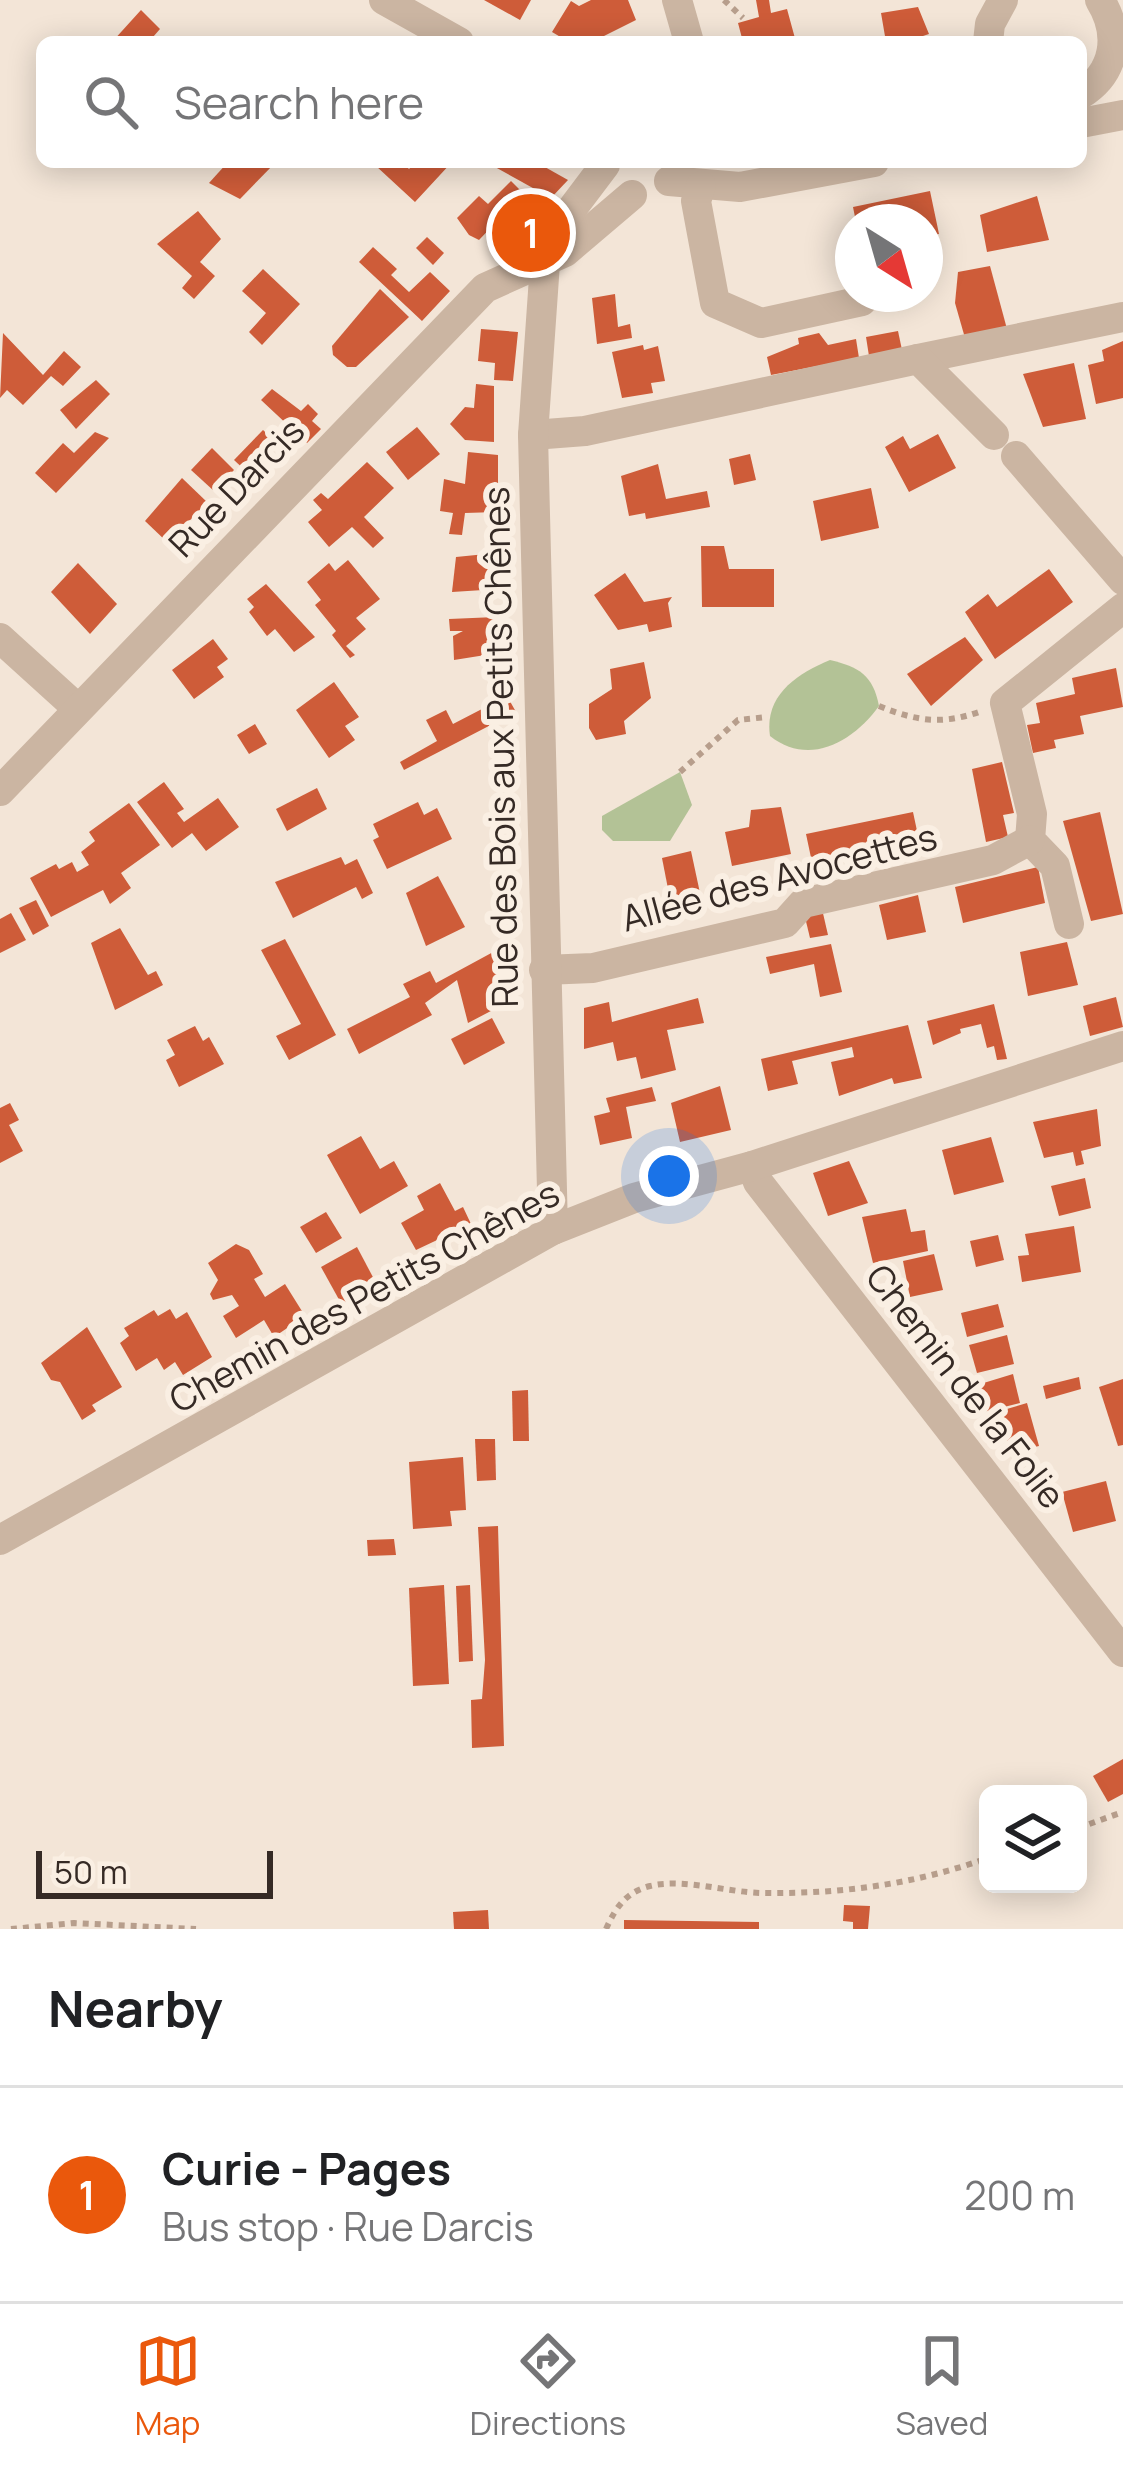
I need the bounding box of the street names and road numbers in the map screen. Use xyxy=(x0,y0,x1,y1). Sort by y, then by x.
street label: Rue Darcis xyxy=(157,407,315,567)
street label: Rue des Bois aux Petits Chênes xyxy=(471,486,529,1008)
street label: Allée des Avocettes xyxy=(616,811,942,943)
street label: Chemin des Petits Chênes xyxy=(160,1168,568,1424)
street label: Chemin de la Folie xyxy=(855,1254,1077,1518)

